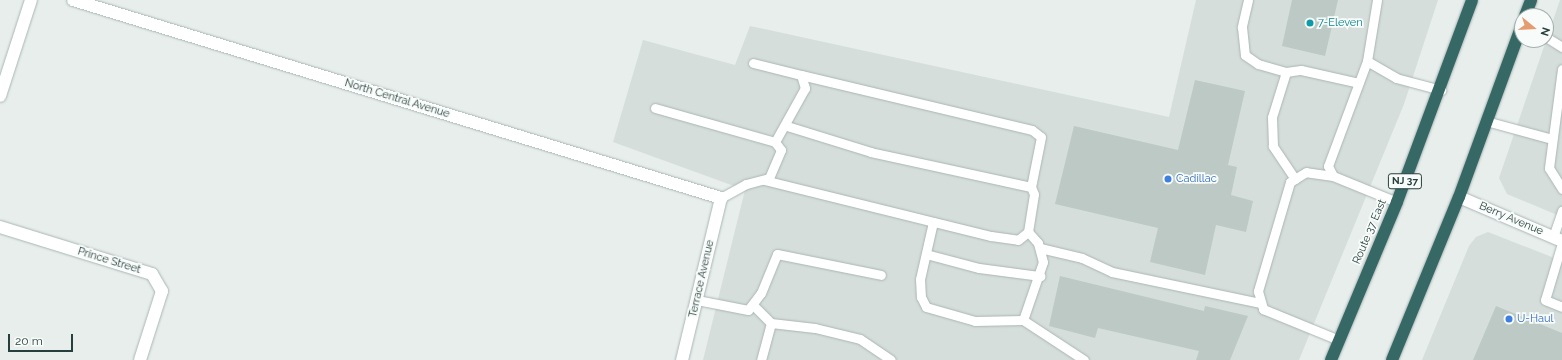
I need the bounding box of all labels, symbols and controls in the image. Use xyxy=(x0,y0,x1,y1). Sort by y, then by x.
north arrow xyxy=(1514,8,1554,48)
place label: 7-Eleven xyxy=(1318,16,1363,30)
marker: 7-Eleven xyxy=(1305,18,1315,28)
text: N xyxy=(1537,26,1552,38)
street label: North Central Avenue xyxy=(342,77,452,121)
place label: Cadillac xyxy=(1176,172,1217,186)
road number: NJ 37 xyxy=(1387,173,1423,189)
marker: Cadillac xyxy=(1163,174,1173,184)
street label: Route 37 East xyxy=(1350,198,1390,266)
street label: Berry Avenue xyxy=(1477,199,1545,239)
street label: Terrace Avenue xyxy=(687,239,717,319)
street label: Prince Street xyxy=(76,245,142,277)
place label: U-Haul xyxy=(1517,312,1554,326)
marker: U-Haul xyxy=(1504,314,1514,324)
scale bar xyxy=(10,326,75,352)
text: 20 m xyxy=(15,334,43,348)

